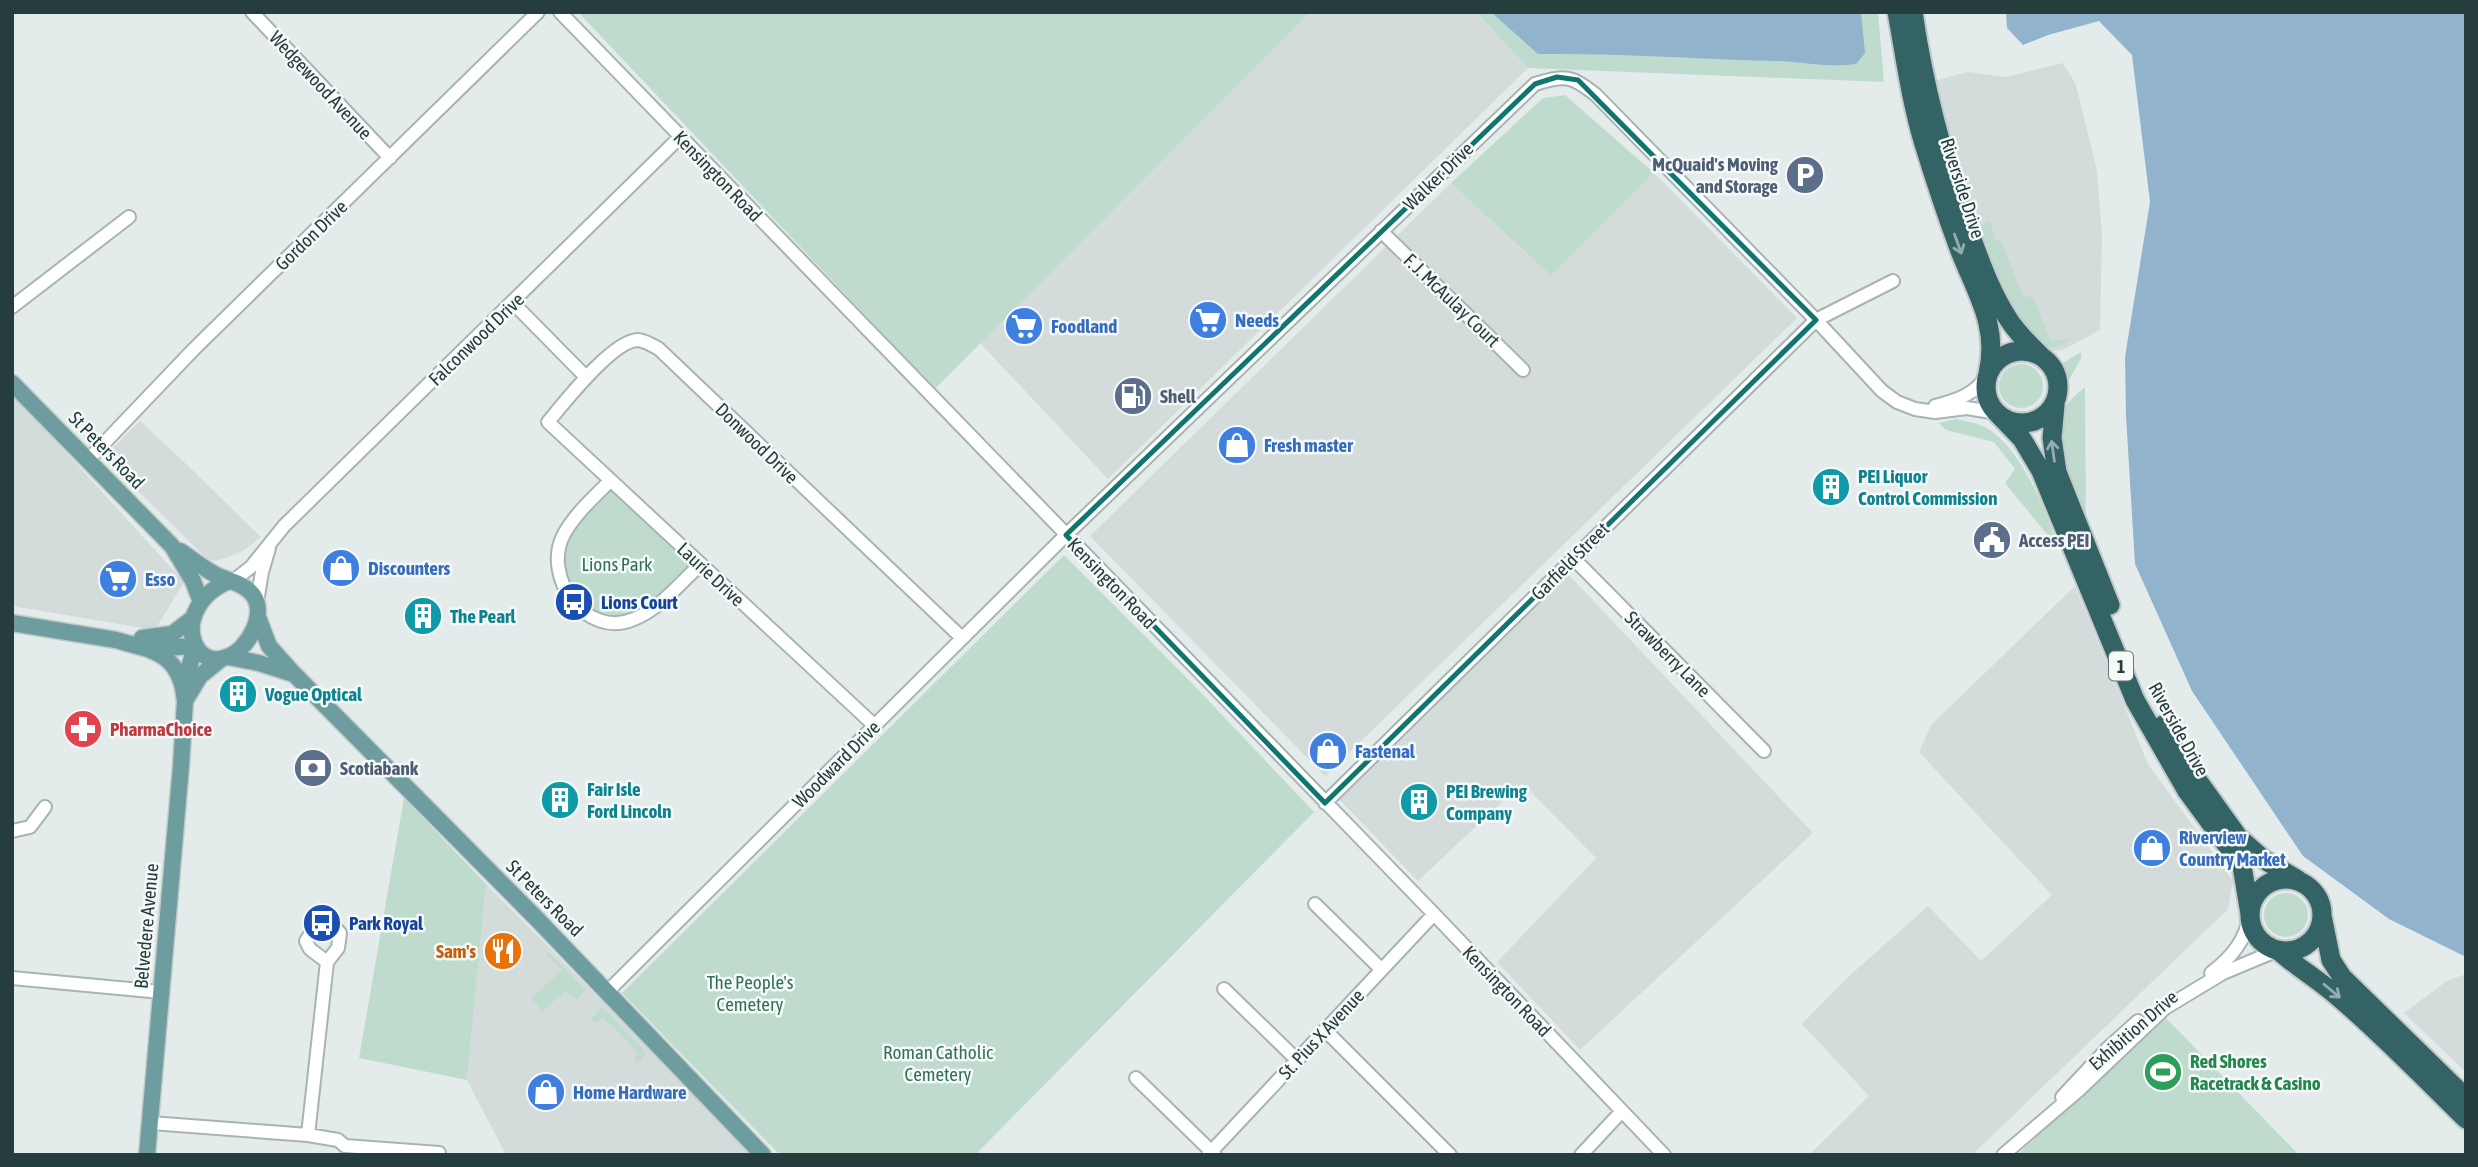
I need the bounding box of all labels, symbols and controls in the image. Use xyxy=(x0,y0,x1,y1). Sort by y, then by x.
street label: Wedgewood Avenue xyxy=(265,26,377,144)
street label: Kensington Road xyxy=(669,126,767,226)
street label: Riverside Drive xyxy=(1936,135,1990,241)
street label: Walker Drive xyxy=(1398,137,1478,215)
place label: McQuaid's Moving and Storage xyxy=(1652,153,1779,197)
parking icon: McQuaid's Moving and Storage xyxy=(1784,154,1826,196)
street label: Gordon Drive xyxy=(271,195,351,275)
one-way arrow xyxy=(1952,232,1965,254)
street label: F. J. McAulay Court xyxy=(1400,249,1504,351)
street label: Falconwood Drive xyxy=(424,288,528,390)
supermarket icon: Needs xyxy=(1187,299,1229,341)
supermarket icon: Foodland xyxy=(1003,305,1045,347)
place label: Needs xyxy=(1235,309,1279,331)
place label: Foodland xyxy=(1051,315,1117,337)
fuel station icon: Shell xyxy=(1112,375,1154,417)
place label: Shell xyxy=(1160,385,1197,407)
street label: Donwood Drive xyxy=(711,398,803,488)
street label: St Peters Road xyxy=(65,407,149,493)
shop icon: Fresh master xyxy=(1216,424,1258,466)
place label: Fresh master xyxy=(1264,434,1353,456)
one-way arrow xyxy=(2047,440,2060,462)
place label: PEI Liquor Control Commission xyxy=(1858,465,1997,509)
building icon: PEI Liquor Control Commission xyxy=(1810,466,1852,508)
street label: Garfield Street xyxy=(1527,518,1613,604)
public building icon: Access PEI xyxy=(1971,519,2013,561)
place label: Access PEI xyxy=(2018,529,2089,551)
street label: Kensington Road xyxy=(1063,533,1161,633)
street label: Laurie Drive xyxy=(673,537,749,611)
shop icon: Discounters xyxy=(320,547,362,589)
park label: Lions Park xyxy=(582,553,653,575)
place label: Discounters xyxy=(368,557,451,579)
supermarket icon: Esso xyxy=(97,558,139,600)
place label: Esso xyxy=(145,568,176,590)
bus stop icon: Lions Court xyxy=(553,581,595,623)
place label: Lions Court xyxy=(601,591,678,613)
building icon: The Pearl xyxy=(402,595,444,637)
place label: The Pearl xyxy=(450,605,517,627)
street label: Strawberry Lane xyxy=(1621,607,1715,701)
road number: 1 xyxy=(2109,652,2133,680)
building icon: Vogue Optical xyxy=(217,673,259,715)
street label: Riverside Drive xyxy=(2144,678,2214,780)
place label: Vogue Optical xyxy=(264,683,363,705)
pharmacy icon: PharmaChoice xyxy=(62,708,104,750)
street label: Woodward Drive xyxy=(788,716,884,812)
place label: PharmaChoice xyxy=(110,718,213,740)
shop icon: Fastenal xyxy=(1307,730,1349,772)
place label: Fastenal xyxy=(1355,740,1416,762)
bank icon: Scotiabank xyxy=(292,747,334,789)
place label: Scotiabank xyxy=(340,757,419,779)
place label: Fair Isle Ford Lincoln xyxy=(587,778,672,822)
building icon: Fair Isle Ford Lincoln xyxy=(539,779,581,821)
place label: PEI Brewing Company xyxy=(1446,780,1528,824)
building icon: PEI Brewing Company xyxy=(1398,781,1440,823)
place label: Riverview Country Market xyxy=(2179,826,2286,870)
shop icon: Riverview Country Market xyxy=(2131,827,2173,869)
street label: St Peters Road xyxy=(502,855,588,941)
street label: Belvedere Avenue xyxy=(130,862,162,990)
bus stop icon: Park Royal xyxy=(301,902,343,944)
place label: Park Royal xyxy=(349,912,424,934)
restaurant icon: Sam's xyxy=(482,930,524,972)
place label: Sam's xyxy=(436,940,476,962)
street label: Kensington Road xyxy=(1458,941,1556,1041)
park label: The People's Cemetery xyxy=(707,971,794,1015)
one-way arrow xyxy=(2322,983,2340,999)
street label: St. Pius X Avenue xyxy=(1274,984,1368,1084)
street label: Exhibition Drive xyxy=(2084,986,2182,1074)
park label: Roman Catholic Cemetery xyxy=(883,1041,994,1085)
place label: Red Shores Racetrack & Casino xyxy=(2190,1050,2321,1094)
sports icon: Red Shores Racetrack & Casino xyxy=(2142,1051,2184,1093)
shop icon: Home Hardware xyxy=(525,1071,567,1113)
place label: Home Hardware xyxy=(573,1081,687,1103)

